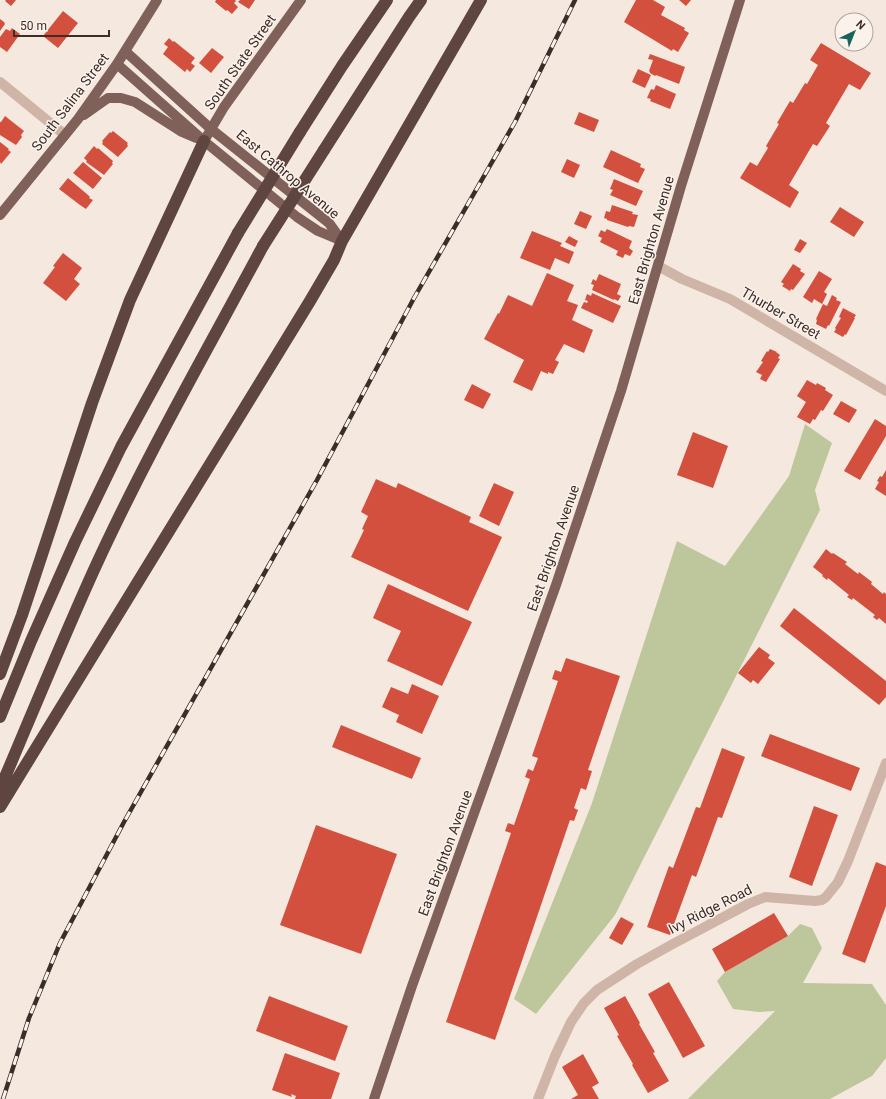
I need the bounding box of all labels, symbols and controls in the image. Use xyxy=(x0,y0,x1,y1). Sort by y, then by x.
street label: South State Street xyxy=(201,11,279,113)
scale bar xyxy=(14,12,109,38)
north arrow xyxy=(834,12,874,52)
text: N xyxy=(853,18,868,33)
text: 50 m xyxy=(20,19,47,33)
street label: South Salina Street xyxy=(28,50,112,154)
street label: East Cathrop Avenue xyxy=(233,126,343,222)
street label: East Brighton Avenue xyxy=(625,174,677,306)
street label: Thurber Street xyxy=(738,284,824,342)
street label: East Brighton Avenue xyxy=(524,483,582,613)
street label: East Brighton Avenue xyxy=(415,788,475,918)
street label: Ivy Ridge Road xyxy=(666,881,754,937)

